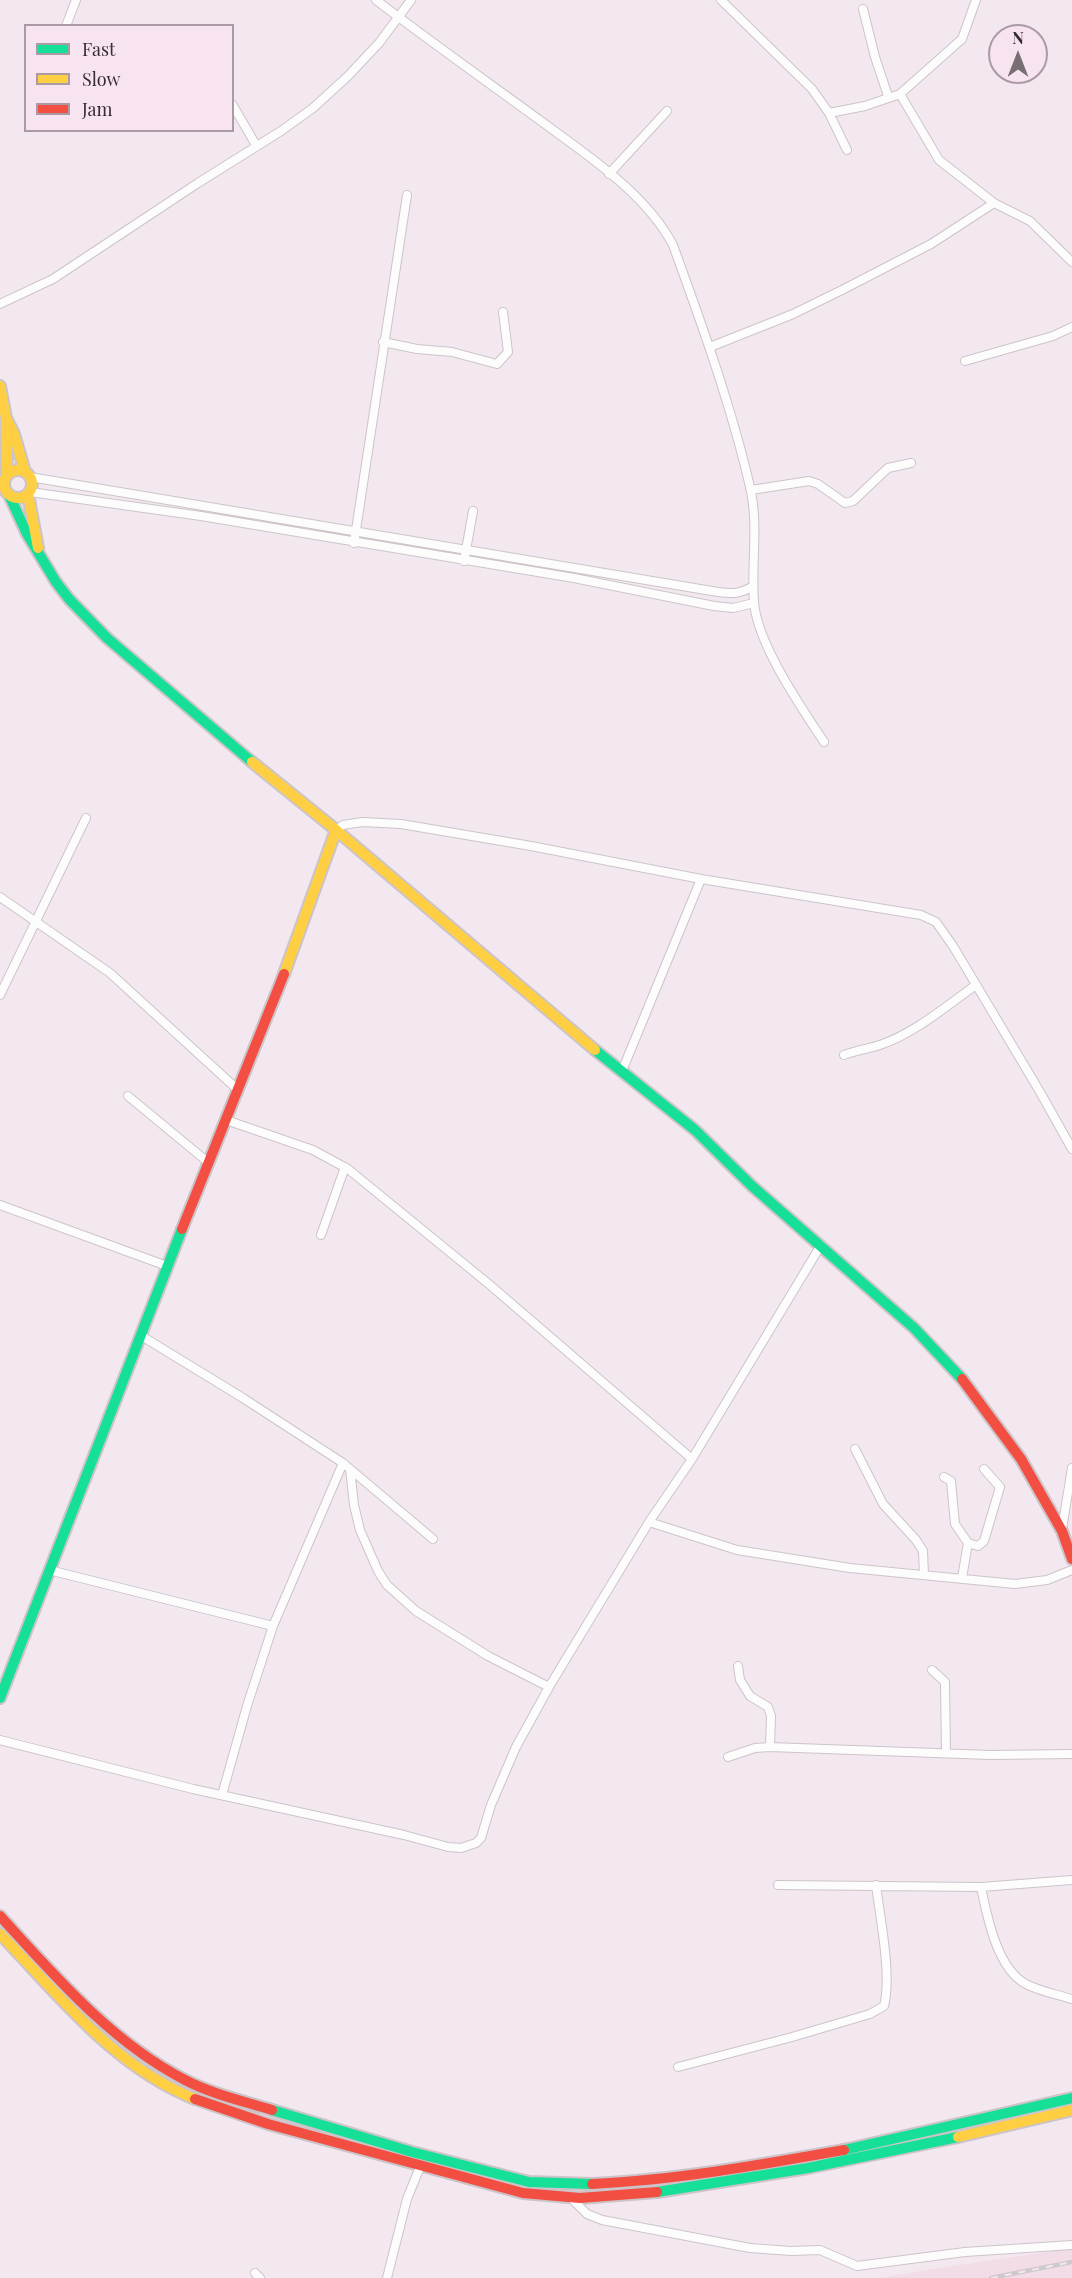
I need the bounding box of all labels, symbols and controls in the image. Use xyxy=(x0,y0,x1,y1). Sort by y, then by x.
legend xyxy=(24,24,234,132)
north arrow xyxy=(988,24,1048,84)
text: N xyxy=(1012,27,1024,48)
text: Fast xyxy=(82,37,115,61)
text: Slow xyxy=(82,67,120,91)
text: Jam xyxy=(82,97,112,121)

